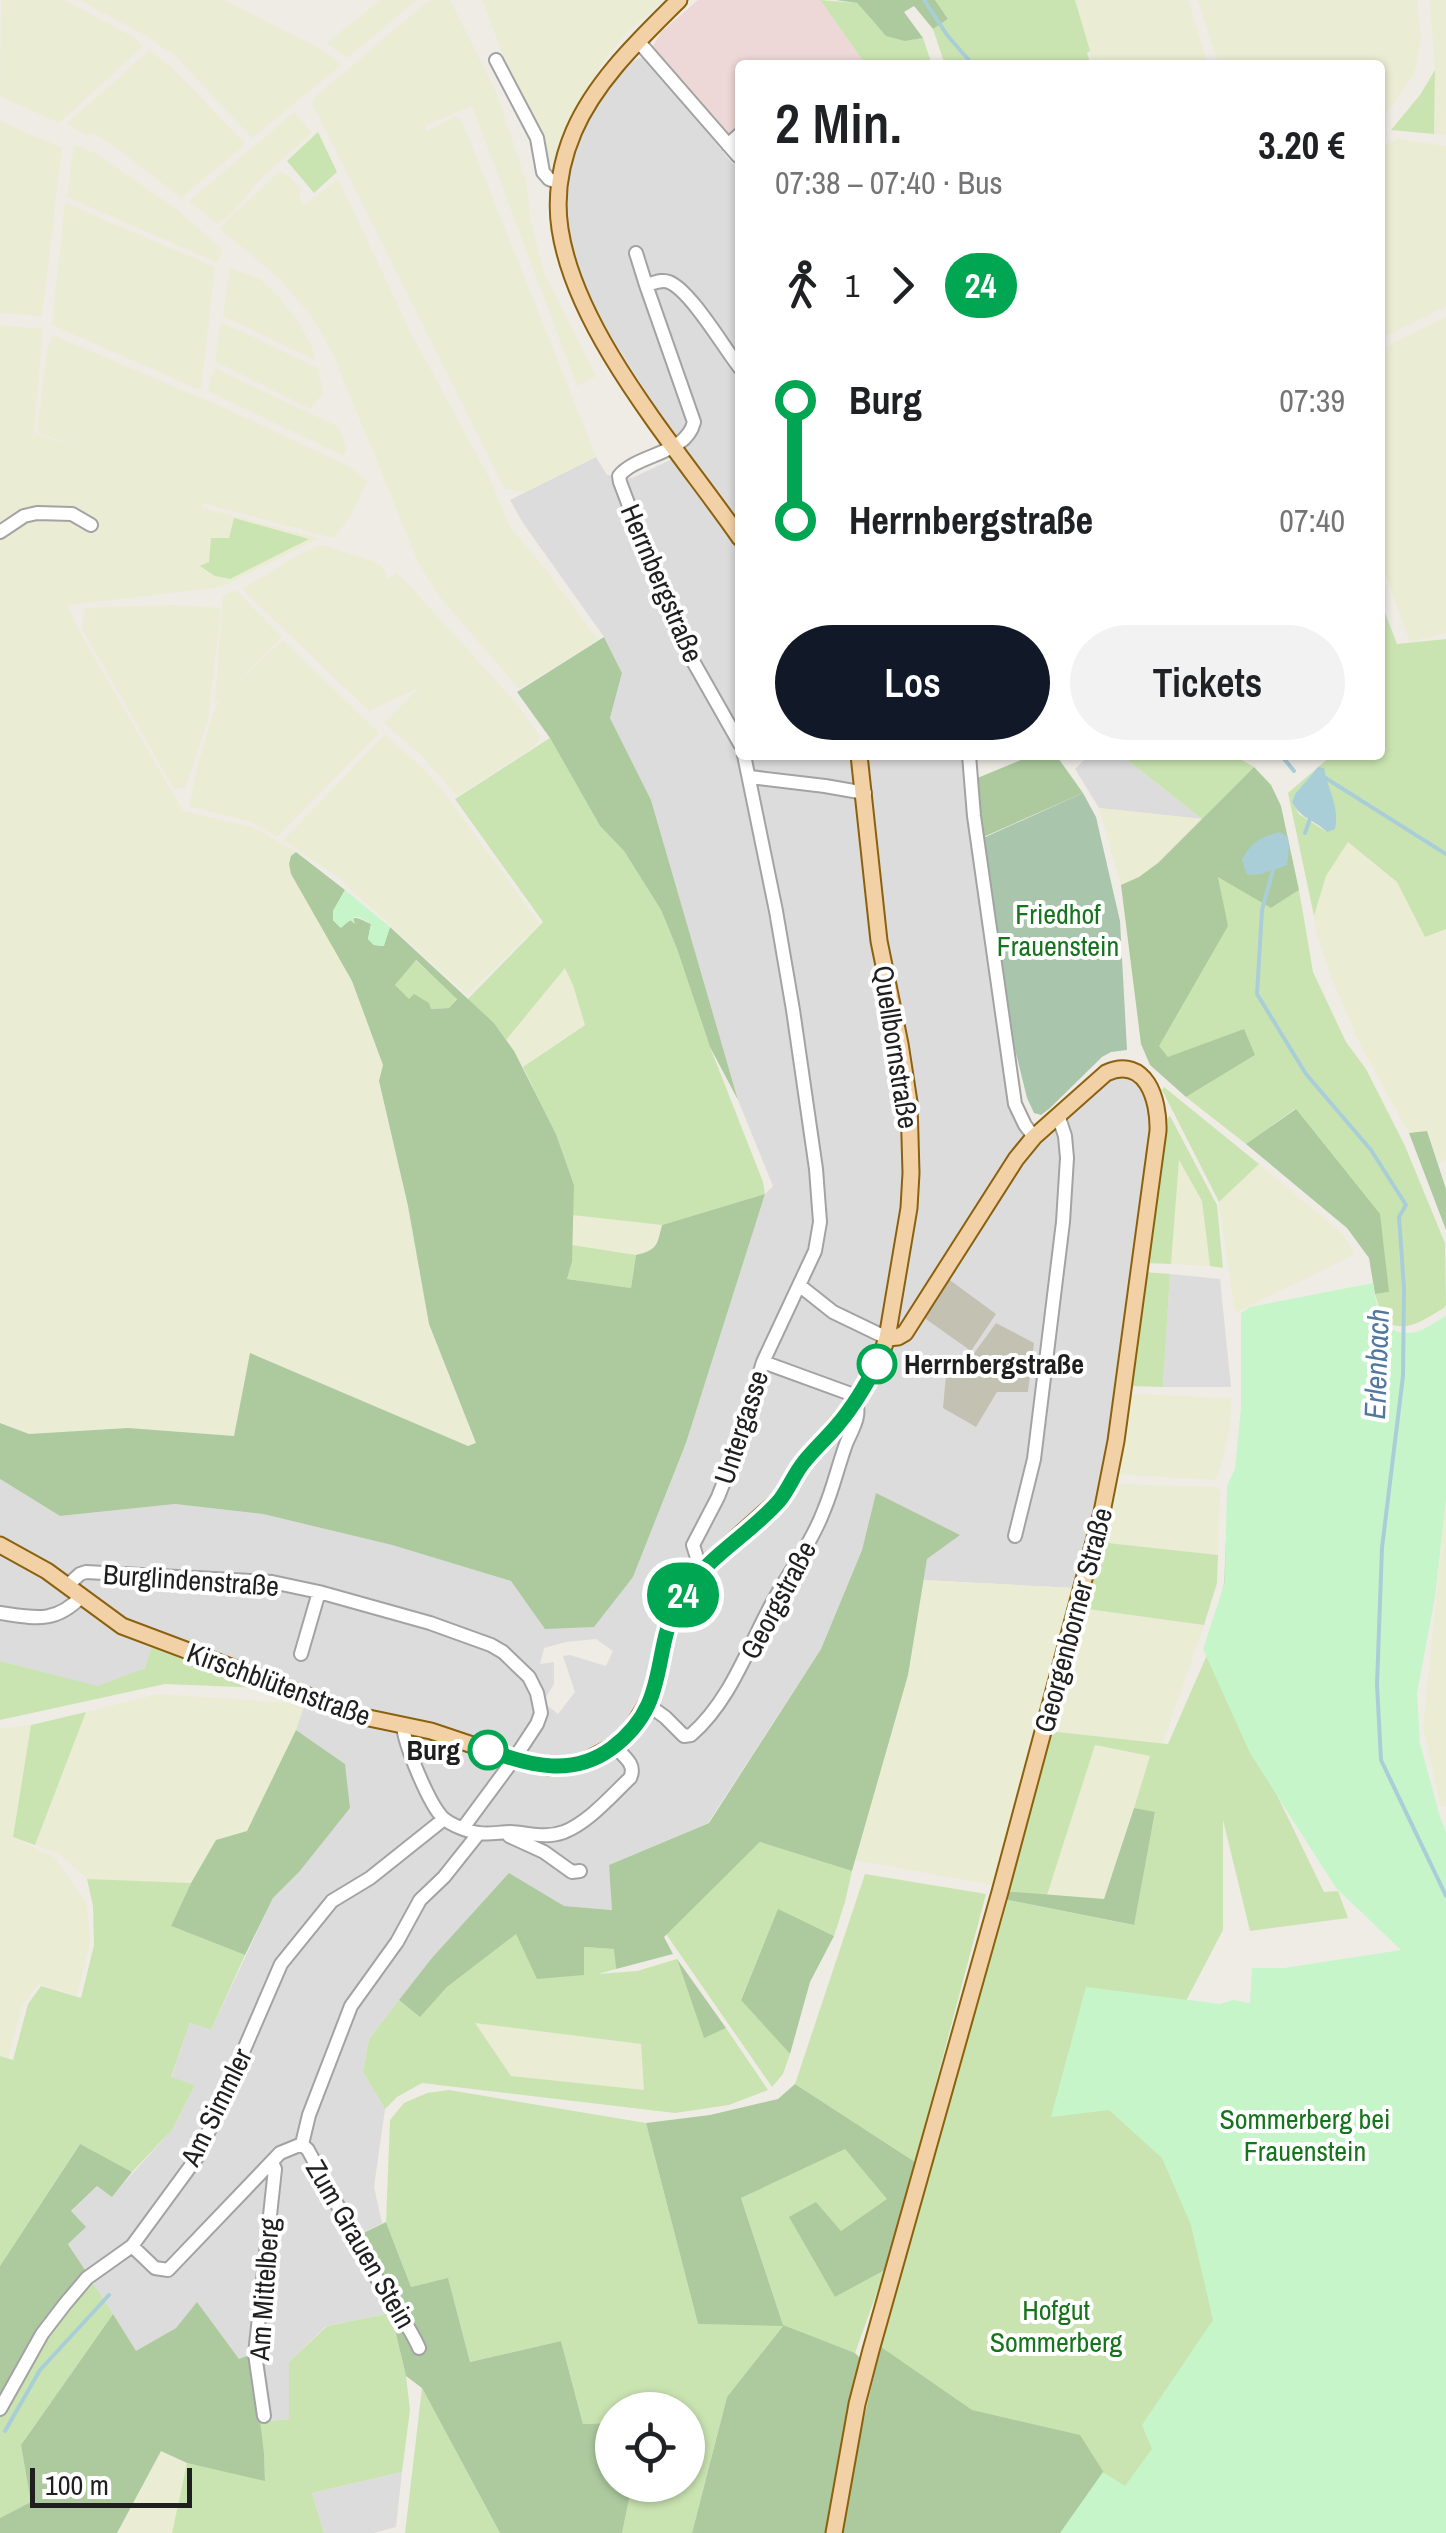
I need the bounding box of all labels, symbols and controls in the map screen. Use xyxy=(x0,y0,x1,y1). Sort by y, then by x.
text: 2 Min. xyxy=(775,86,902,160)
text: 3.20 € xyxy=(1258,120,1345,171)
text: 07:38 – 07:40 · Bus xyxy=(775,161,1003,204)
icon: walk xyxy=(775,258,830,313)
icon: forward xyxy=(875,258,930,313)
text: 24 xyxy=(965,262,997,309)
text: 1 xyxy=(845,264,860,307)
text: Burg xyxy=(849,375,922,426)
text: 07:39 xyxy=(1279,379,1345,422)
text: Herrnbergstraße xyxy=(849,495,1093,546)
street label: Herrnbergstraße xyxy=(612,498,712,668)
text: 07:40 xyxy=(1279,499,1345,542)
button: Los xyxy=(775,625,1050,740)
button: Tickets xyxy=(1070,625,1345,740)
park label: Friedhof Frauenstein xyxy=(997,895,1119,965)
street label: Quellbornstraße xyxy=(864,963,928,1131)
water label: Erlenbach xyxy=(1354,1308,1398,1420)
marker: Herrnbergstraße xyxy=(858,1345,896,1383)
place label: Herrnbergstraße xyxy=(904,1345,1084,1383)
street label: Untergasse xyxy=(705,1365,777,1489)
street label: Georgenborner Straße xyxy=(1025,1504,1121,1736)
street label: Georgstraße xyxy=(731,1534,825,1666)
street label: Burglindenstraße xyxy=(102,1555,280,1605)
line badge: 24 xyxy=(638,1562,728,1628)
text: 24 xyxy=(667,1572,699,1619)
street label: Kirschblütenstraße xyxy=(182,1633,376,1735)
place label: Burg xyxy=(406,1731,460,1769)
marker: Burg xyxy=(469,1731,507,1769)
street label: Am Simmler xyxy=(171,2042,261,2173)
park label: Sommerberg bei Frauenstein xyxy=(1220,2100,1391,2170)
street label: Zum Grauen Stein xyxy=(297,2153,425,2335)
street label: Am Mittelberg xyxy=(240,2216,288,2363)
park label: Hofgut Sommerberg xyxy=(990,2291,1123,2361)
map controls xyxy=(595,2392,705,2502)
button: locate xyxy=(595,2392,705,2502)
scale bar xyxy=(30,2463,192,2508)
text: 100 m xyxy=(45,2466,109,2504)

